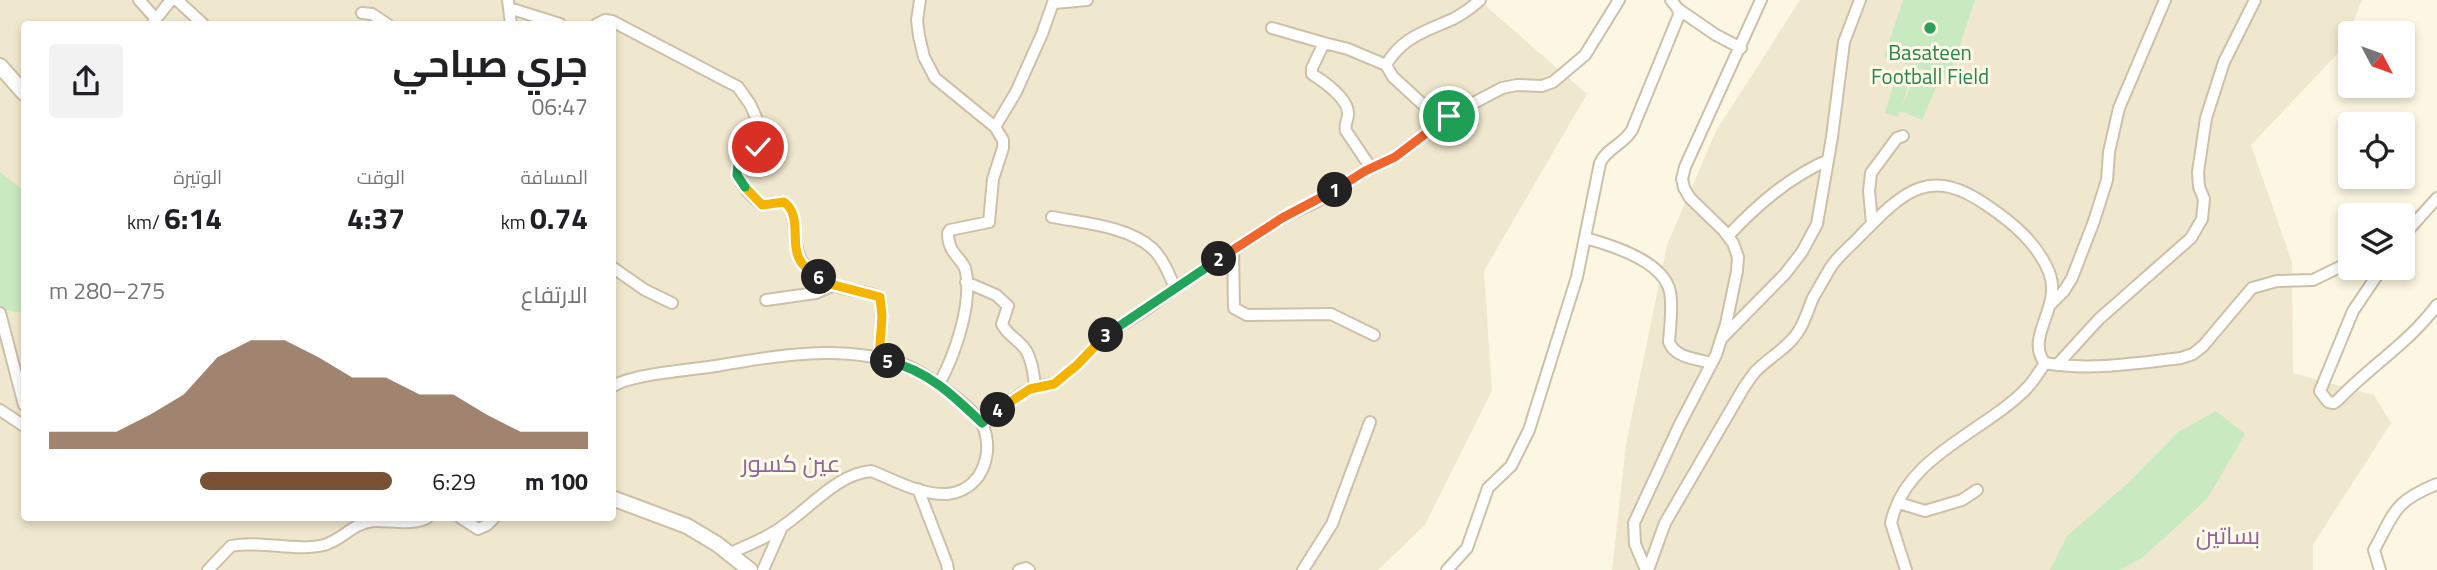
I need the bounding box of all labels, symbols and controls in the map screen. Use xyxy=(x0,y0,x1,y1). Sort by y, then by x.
marker: Basateen Football Field xyxy=(1922,20,1938,36)
north arrow xyxy=(2338,21,2415,98)
map controls xyxy=(2338,21,2415,280)
text: جري صباحي xyxy=(392,34,588,92)
place label: Basateen Football Field xyxy=(1871,36,1989,92)
button: share xyxy=(49,44,123,118)
pin xyxy=(1419,86,1479,146)
text: 06:47 xyxy=(531,89,588,124)
icon: arrive xyxy=(1430,97,1468,135)
button: locate xyxy=(2338,112,2415,189)
pin xyxy=(728,117,788,177)
icon: check xyxy=(739,128,777,166)
text: الوتيرة xyxy=(173,162,222,191)
text: الوقت xyxy=(357,162,405,191)
text: المسافة xyxy=(520,162,588,191)
pin: 1 xyxy=(1318,172,1352,208)
text: 1 xyxy=(1329,175,1340,204)
text: 6:14 xyxy=(164,195,222,241)
text: 4:37 xyxy=(347,195,405,241)
text: 0.74 xyxy=(530,195,588,241)
button: layers xyxy=(2338,203,2415,280)
text: /km xyxy=(127,207,164,236)
text: km xyxy=(501,207,530,236)
pin: 2 xyxy=(1202,242,1236,276)
text: 2 xyxy=(1213,244,1224,273)
pin: 6 xyxy=(802,260,836,294)
text: 6 xyxy=(813,262,824,291)
text: 275–280 m xyxy=(49,273,165,308)
text: الارتفاع xyxy=(521,277,588,312)
pin: 3 xyxy=(1088,318,1124,352)
text: 3 xyxy=(1100,320,1111,349)
pin: 5 xyxy=(870,344,906,378)
text: 5 xyxy=(882,346,893,375)
pin: 4 xyxy=(981,392,1016,428)
text: 4 xyxy=(992,395,1003,424)
district label: عين كسور xyxy=(739,445,841,481)
text: 6:29 xyxy=(432,464,476,499)
text: 100 m xyxy=(525,464,588,499)
district label: بساتين xyxy=(2196,517,2260,553)

